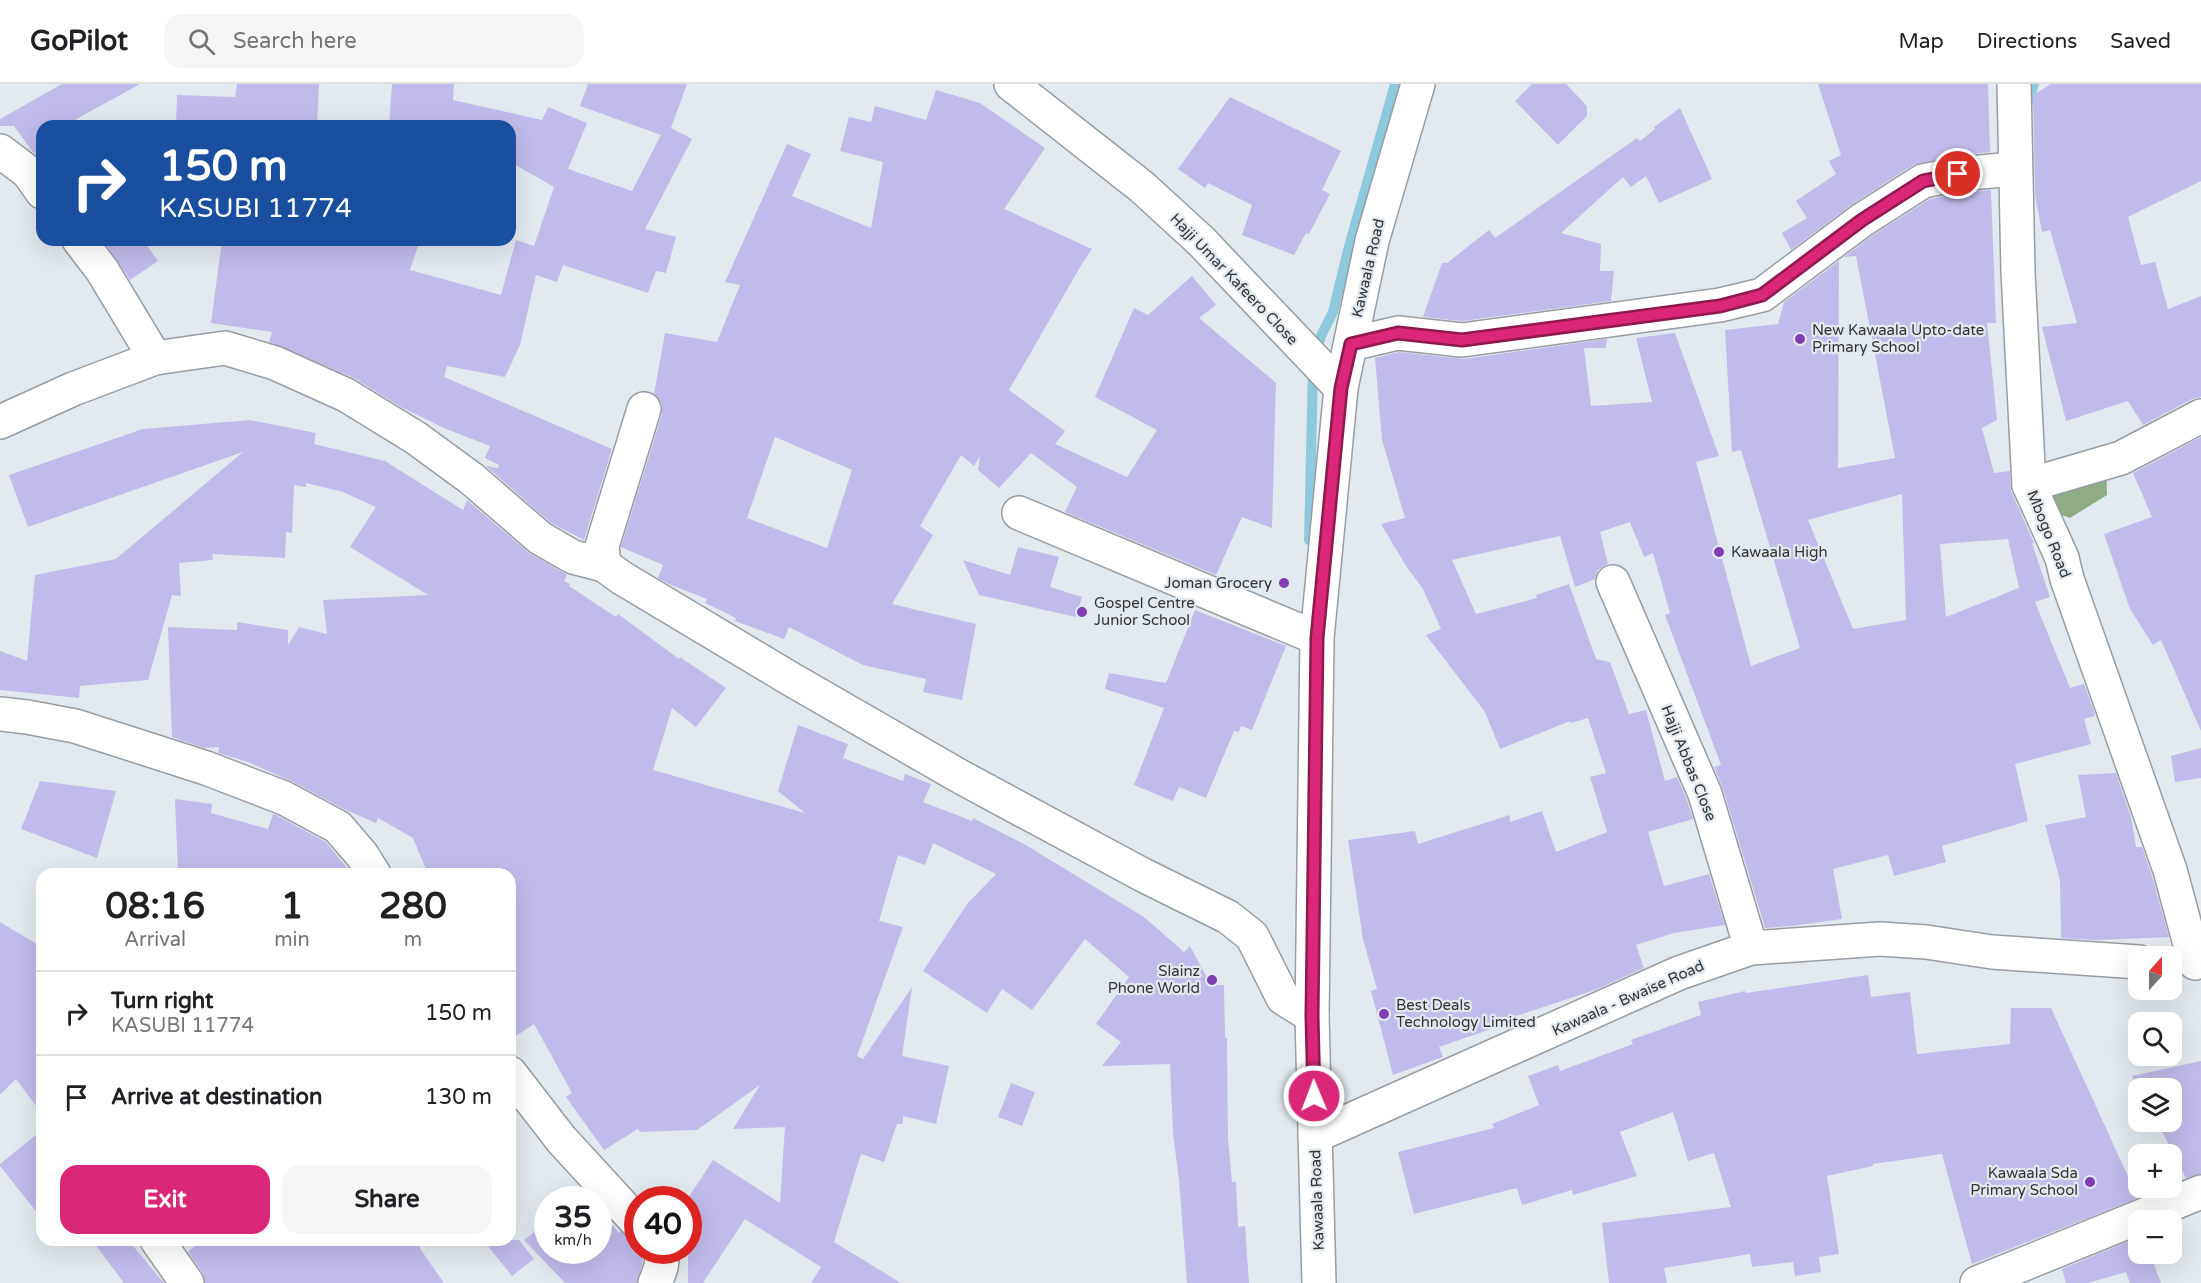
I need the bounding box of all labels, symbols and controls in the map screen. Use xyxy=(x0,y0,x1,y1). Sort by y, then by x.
search box xyxy=(164,14,584,68)
text: GoPilot xyxy=(30,24,128,58)
icon: search xyxy=(185,25,218,58)
text: Search here xyxy=(233,28,357,54)
text: Map xyxy=(1898,29,1944,54)
text: Directions xyxy=(1977,29,2077,54)
text: Saved xyxy=(2110,29,2171,54)
text: 150 m xyxy=(159,141,288,192)
icon: right xyxy=(60,144,138,222)
pin xyxy=(1932,148,1983,199)
icon: arrive xyxy=(1941,157,1974,190)
text: KASUBI 11774 xyxy=(159,192,352,225)
street label: Hajji Umar Kafeero Close xyxy=(1166,209,1302,349)
street label: Kawaala Road xyxy=(1348,217,1388,319)
place label: New Kawaala Upto-date Primary School xyxy=(1812,321,1984,356)
marker: New Kawaala Upto-date Primary School xyxy=(1793,332,1807,346)
street label: Mbogo Road xyxy=(2023,487,2075,581)
place label: Kawaala High xyxy=(1731,543,1828,561)
marker: Kawaala High xyxy=(1712,545,1726,559)
place label: Joman Grocery xyxy=(1164,574,1272,592)
marker: Joman Grocery xyxy=(1277,576,1291,590)
place label: Gospel Centre Junior School xyxy=(1094,594,1195,629)
marker: Gospel Centre Junior School xyxy=(1075,605,1089,619)
street label: Hajji Abbas Close xyxy=(1658,702,1720,824)
text: 08:16 xyxy=(105,885,205,928)
text: 1 xyxy=(281,885,303,928)
text: 280 xyxy=(379,885,447,928)
text: Arrival xyxy=(124,928,186,952)
text: min xyxy=(274,928,310,952)
text: m xyxy=(404,928,422,952)
north arrow xyxy=(2128,946,2182,1000)
map controls xyxy=(2128,946,2182,1264)
street label: Kawaala - Bwaise Road xyxy=(1549,956,1707,1040)
place label: Slainz Phone World xyxy=(1108,962,1200,997)
marker: Slainz Phone World xyxy=(1205,973,1219,987)
text: Turn right xyxy=(111,988,213,1014)
place label: Best Deals Technology Limited xyxy=(1396,996,1536,1031)
icon: right xyxy=(60,997,93,1030)
text: 150 m xyxy=(425,1000,492,1026)
marker: Best Deals Technology Limited xyxy=(1377,1007,1391,1021)
button: search xyxy=(2128,1012,2182,1066)
text: KASUBI 11774 xyxy=(111,1014,254,1038)
position arrow xyxy=(1282,1064,1346,1128)
button: layers xyxy=(2128,1078,2182,1132)
icon: arrive xyxy=(60,1081,93,1114)
text: Arrive at destination xyxy=(111,1084,322,1110)
text: 130 m xyxy=(425,1084,492,1110)
button: + xyxy=(2128,1144,2182,1198)
street label: Kawaala Road xyxy=(1306,1149,1328,1251)
place label: Kawaala Sda Primary School xyxy=(1970,1164,2078,1199)
button: Exit xyxy=(60,1165,270,1234)
button: Share xyxy=(282,1165,492,1234)
marker: Kawaala Sda Primary School xyxy=(2083,1175,2097,1189)
speed limit sign: 40 xyxy=(624,1186,702,1264)
text: 35 xyxy=(554,1199,592,1236)
button: − xyxy=(2128,1210,2182,1264)
text: km/h xyxy=(554,1231,592,1249)

